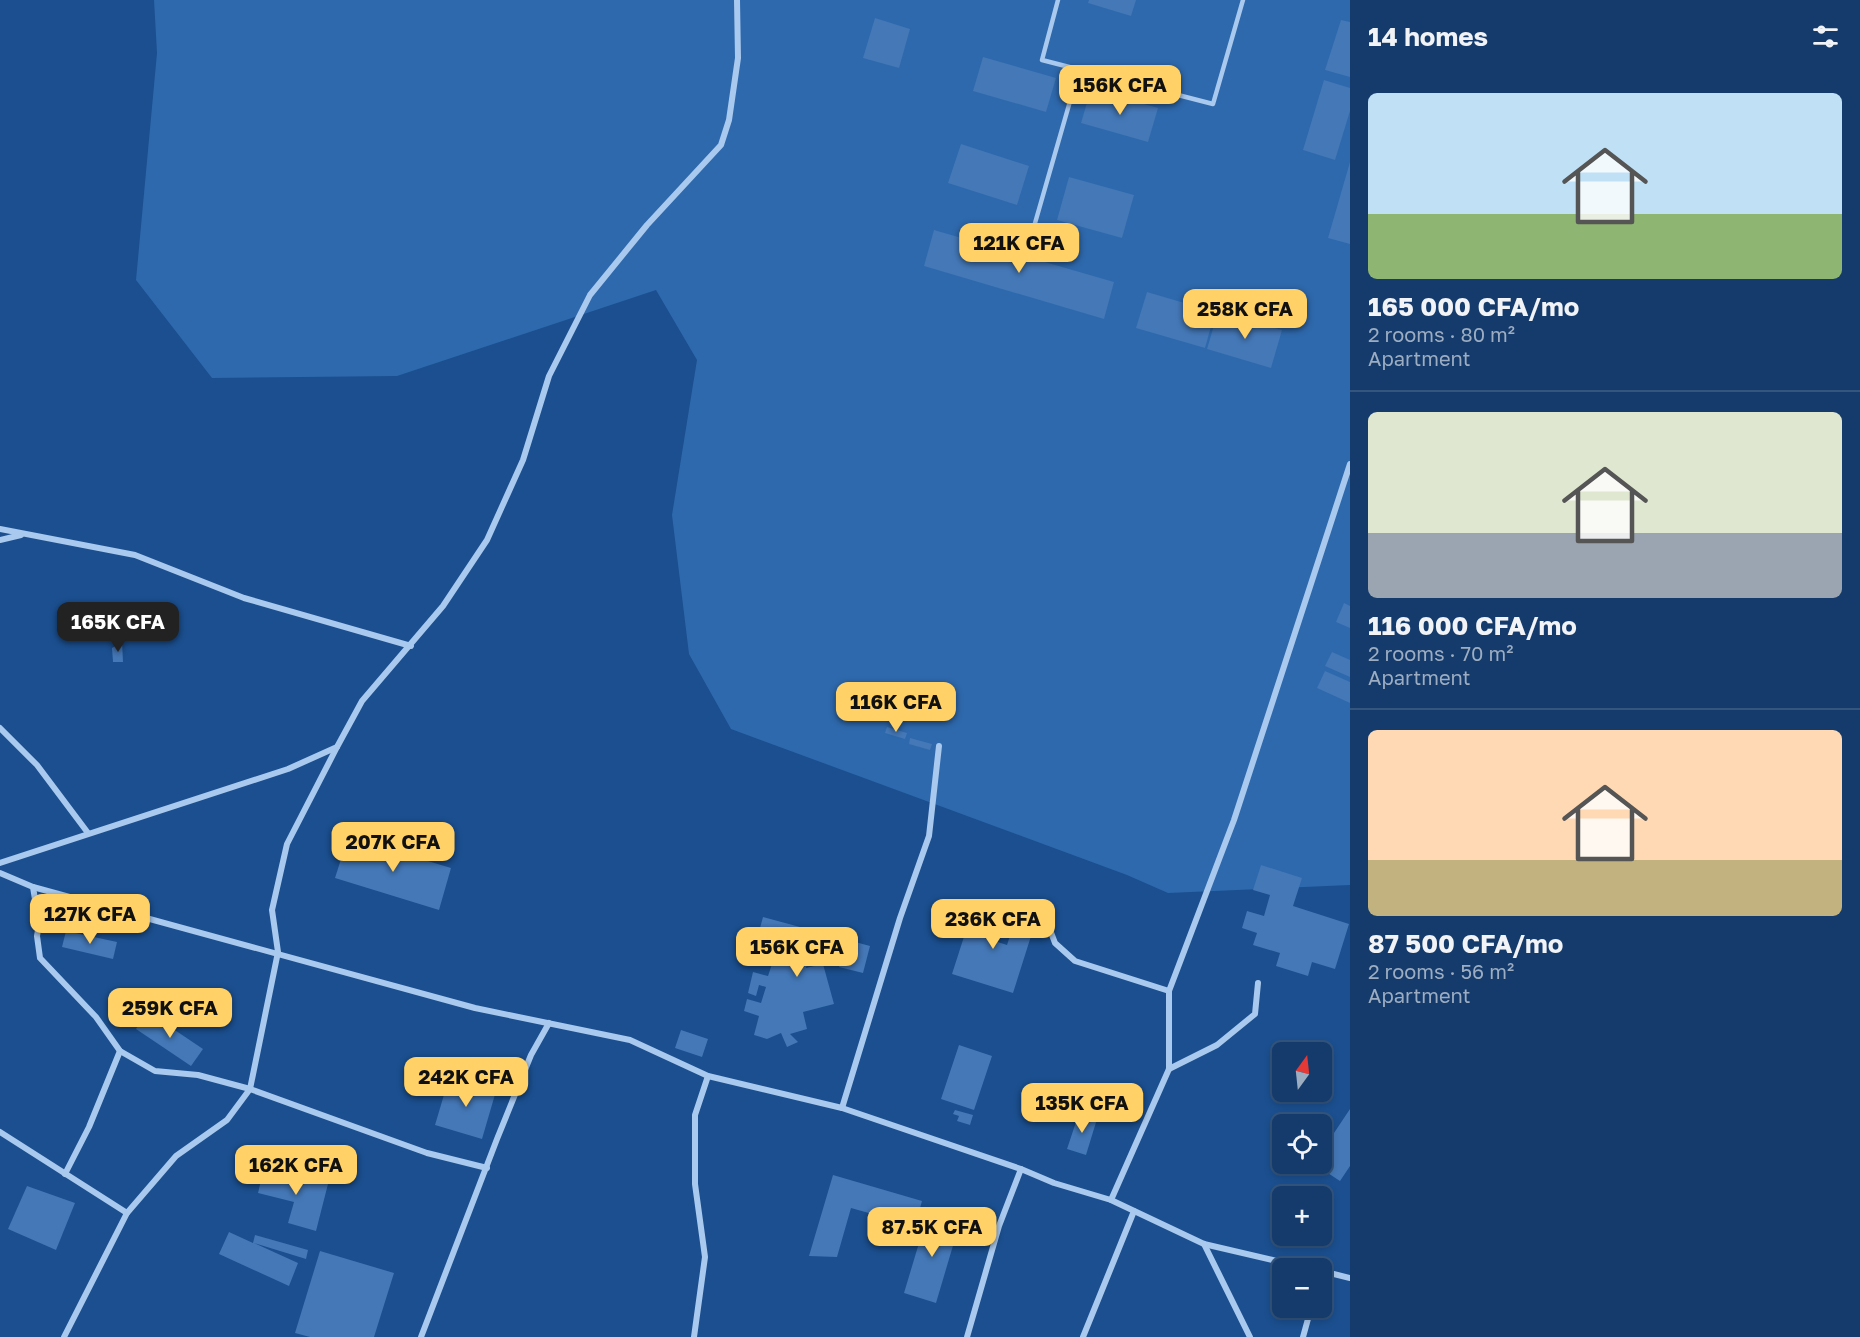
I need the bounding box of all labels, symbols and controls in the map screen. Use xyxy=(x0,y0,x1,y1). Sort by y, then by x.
icon: filters xyxy=(1809,20,1842,53)
text: 14 homes xyxy=(1368,21,1488,52)
pin: 156K CFA xyxy=(1058,65,1182,116)
text: 156K CFA xyxy=(1073,72,1167,96)
icon: home xyxy=(1551,132,1659,240)
pin: 121K CFA xyxy=(957,223,1081,274)
text: 121K CFA xyxy=(973,230,1065,254)
pin: 258K CFA xyxy=(1183,289,1307,340)
text: 165 000 CFA/mo xyxy=(1368,291,1579,322)
text: 258K CFA xyxy=(1197,296,1293,320)
text: 2 rooms · 80 m² xyxy=(1368,322,1515,346)
text: Apartment xyxy=(1368,346,1471,370)
icon: home xyxy=(1551,451,1659,559)
pin: 165K CFA xyxy=(56,602,180,653)
text: 165K CFA xyxy=(71,609,165,633)
text: 116 000 CFA/mo xyxy=(1368,610,1577,641)
text: 2 rooms · 70 m² xyxy=(1368,641,1513,665)
text: Apartment xyxy=(1368,665,1471,689)
pin: 116K CFA xyxy=(834,682,958,733)
text: 116K CFA xyxy=(850,689,942,713)
icon: home xyxy=(1551,769,1659,877)
pin: 207K CFA xyxy=(331,822,455,873)
text: 207K CFA xyxy=(346,829,440,853)
pin: 127K CFA xyxy=(28,894,152,945)
pin: 236K CFA xyxy=(931,899,1055,950)
text: 127K CFA xyxy=(44,901,136,925)
text: 236K CFA xyxy=(945,906,1041,930)
pin: 156K CFA xyxy=(735,927,859,978)
text: 87 500 CFA/mo xyxy=(1368,928,1563,959)
text: 156K CFA xyxy=(750,934,844,958)
text: 2 rooms · 56 m² xyxy=(1368,959,1514,983)
text: Apartment xyxy=(1368,983,1471,1007)
pin: 259K CFA xyxy=(108,988,232,1039)
text: 259K CFA xyxy=(122,995,218,1019)
north arrow xyxy=(1272,1042,1332,1102)
map controls xyxy=(1272,1042,1332,1318)
pin: 242K CFA xyxy=(404,1057,528,1108)
text: 242K CFA xyxy=(418,1064,514,1088)
pin: 135K CFA xyxy=(1020,1083,1144,1134)
text: 135K CFA xyxy=(1035,1090,1129,1114)
button: locate xyxy=(1272,1114,1332,1174)
pin: 162K CFA xyxy=(234,1145,358,1196)
text: 162K CFA xyxy=(249,1152,343,1176)
button: + xyxy=(1272,1186,1332,1246)
pin: 87.5K CFA xyxy=(863,1207,1001,1258)
text: 87.5K CFA xyxy=(881,1214,983,1238)
button: − xyxy=(1272,1258,1332,1318)

